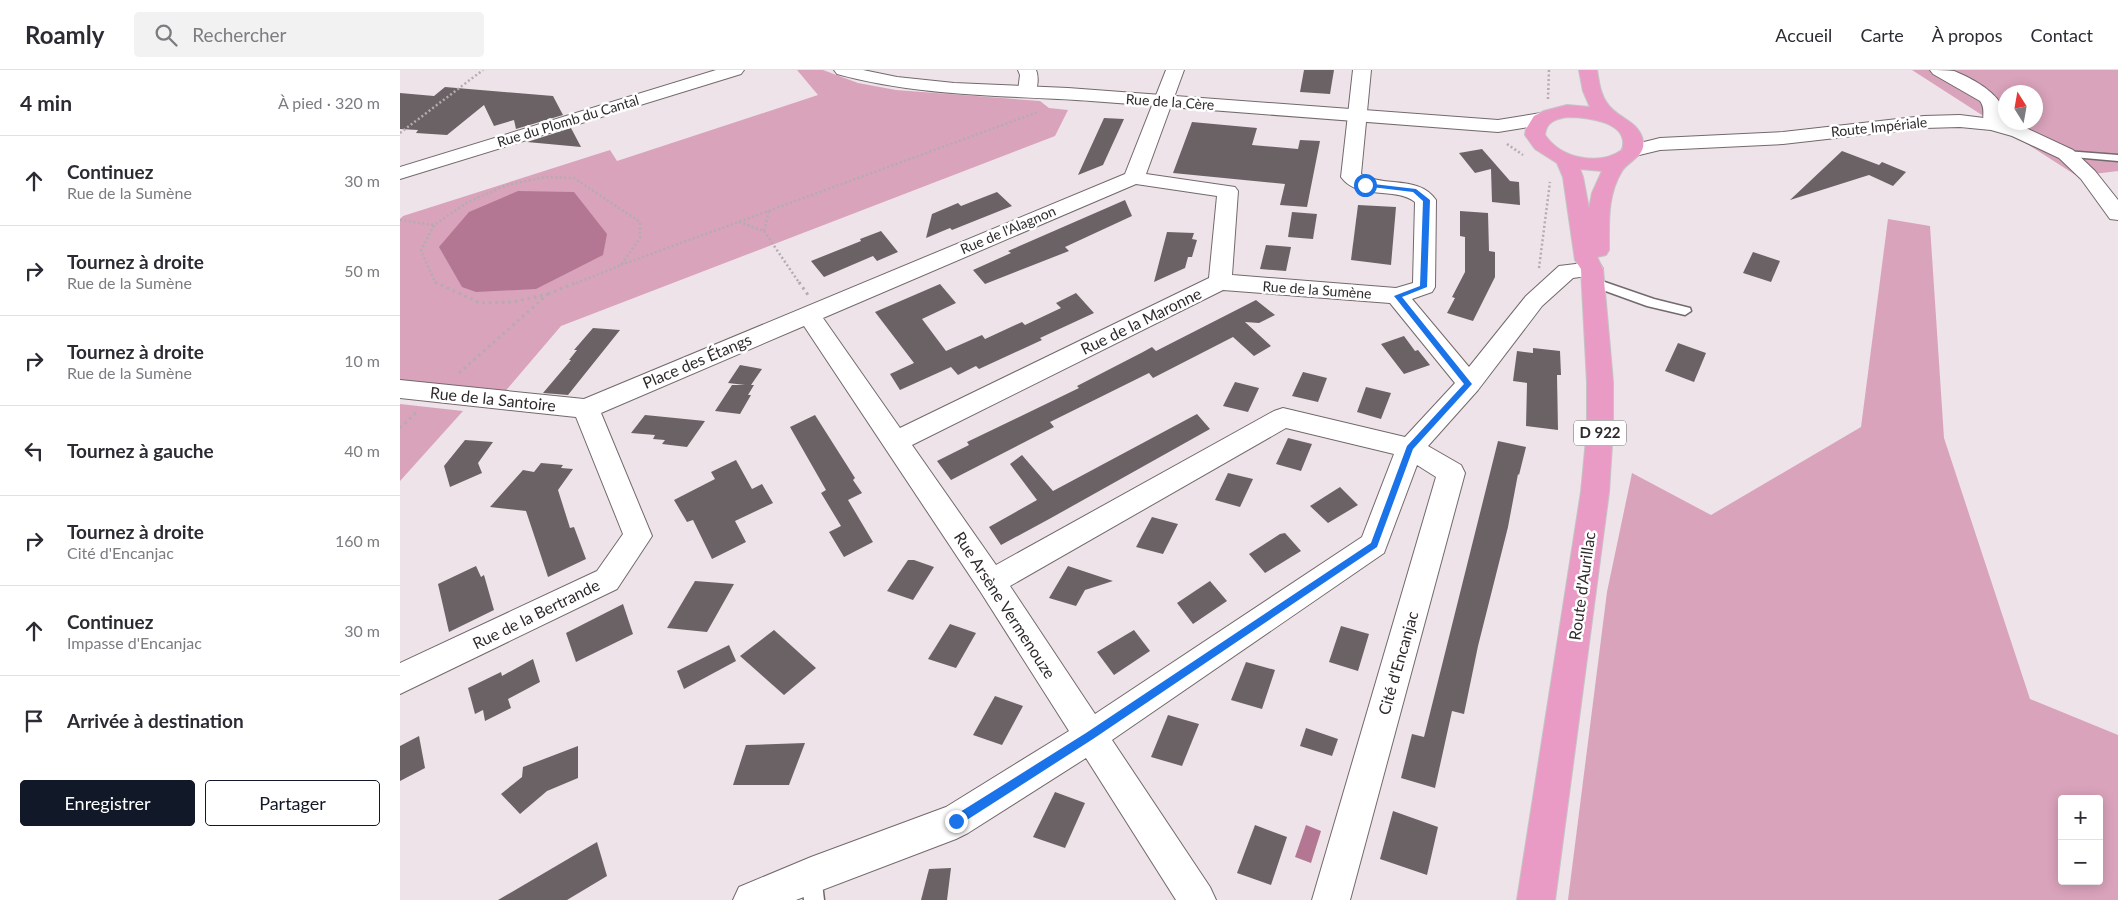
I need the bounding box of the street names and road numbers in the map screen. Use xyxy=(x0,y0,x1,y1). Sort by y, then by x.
street label: Rue de la Cère xyxy=(1125,90,1215,113)
street label: Rue du Plomb du Cantal xyxy=(495,91,641,150)
street label: Route Impériale xyxy=(1830,113,1928,140)
street label: Rue de l'Alagnon xyxy=(958,202,1058,257)
street label: Rue de la Sumène xyxy=(1262,277,1372,302)
street label: Rue de la Maronne xyxy=(1077,283,1204,358)
street label: Place des Étangs xyxy=(639,329,754,392)
street label: Rue de la Santoire xyxy=(429,382,557,415)
road number: D 922 xyxy=(1574,420,1626,446)
street label: Rue Arsène Vermenouze xyxy=(951,528,1060,682)
street label: Route d'Aurillac xyxy=(1564,530,1599,641)
street label: Rue de la Bertrande xyxy=(469,575,602,652)
street label: Cité d'Encanjac xyxy=(1374,609,1421,717)

